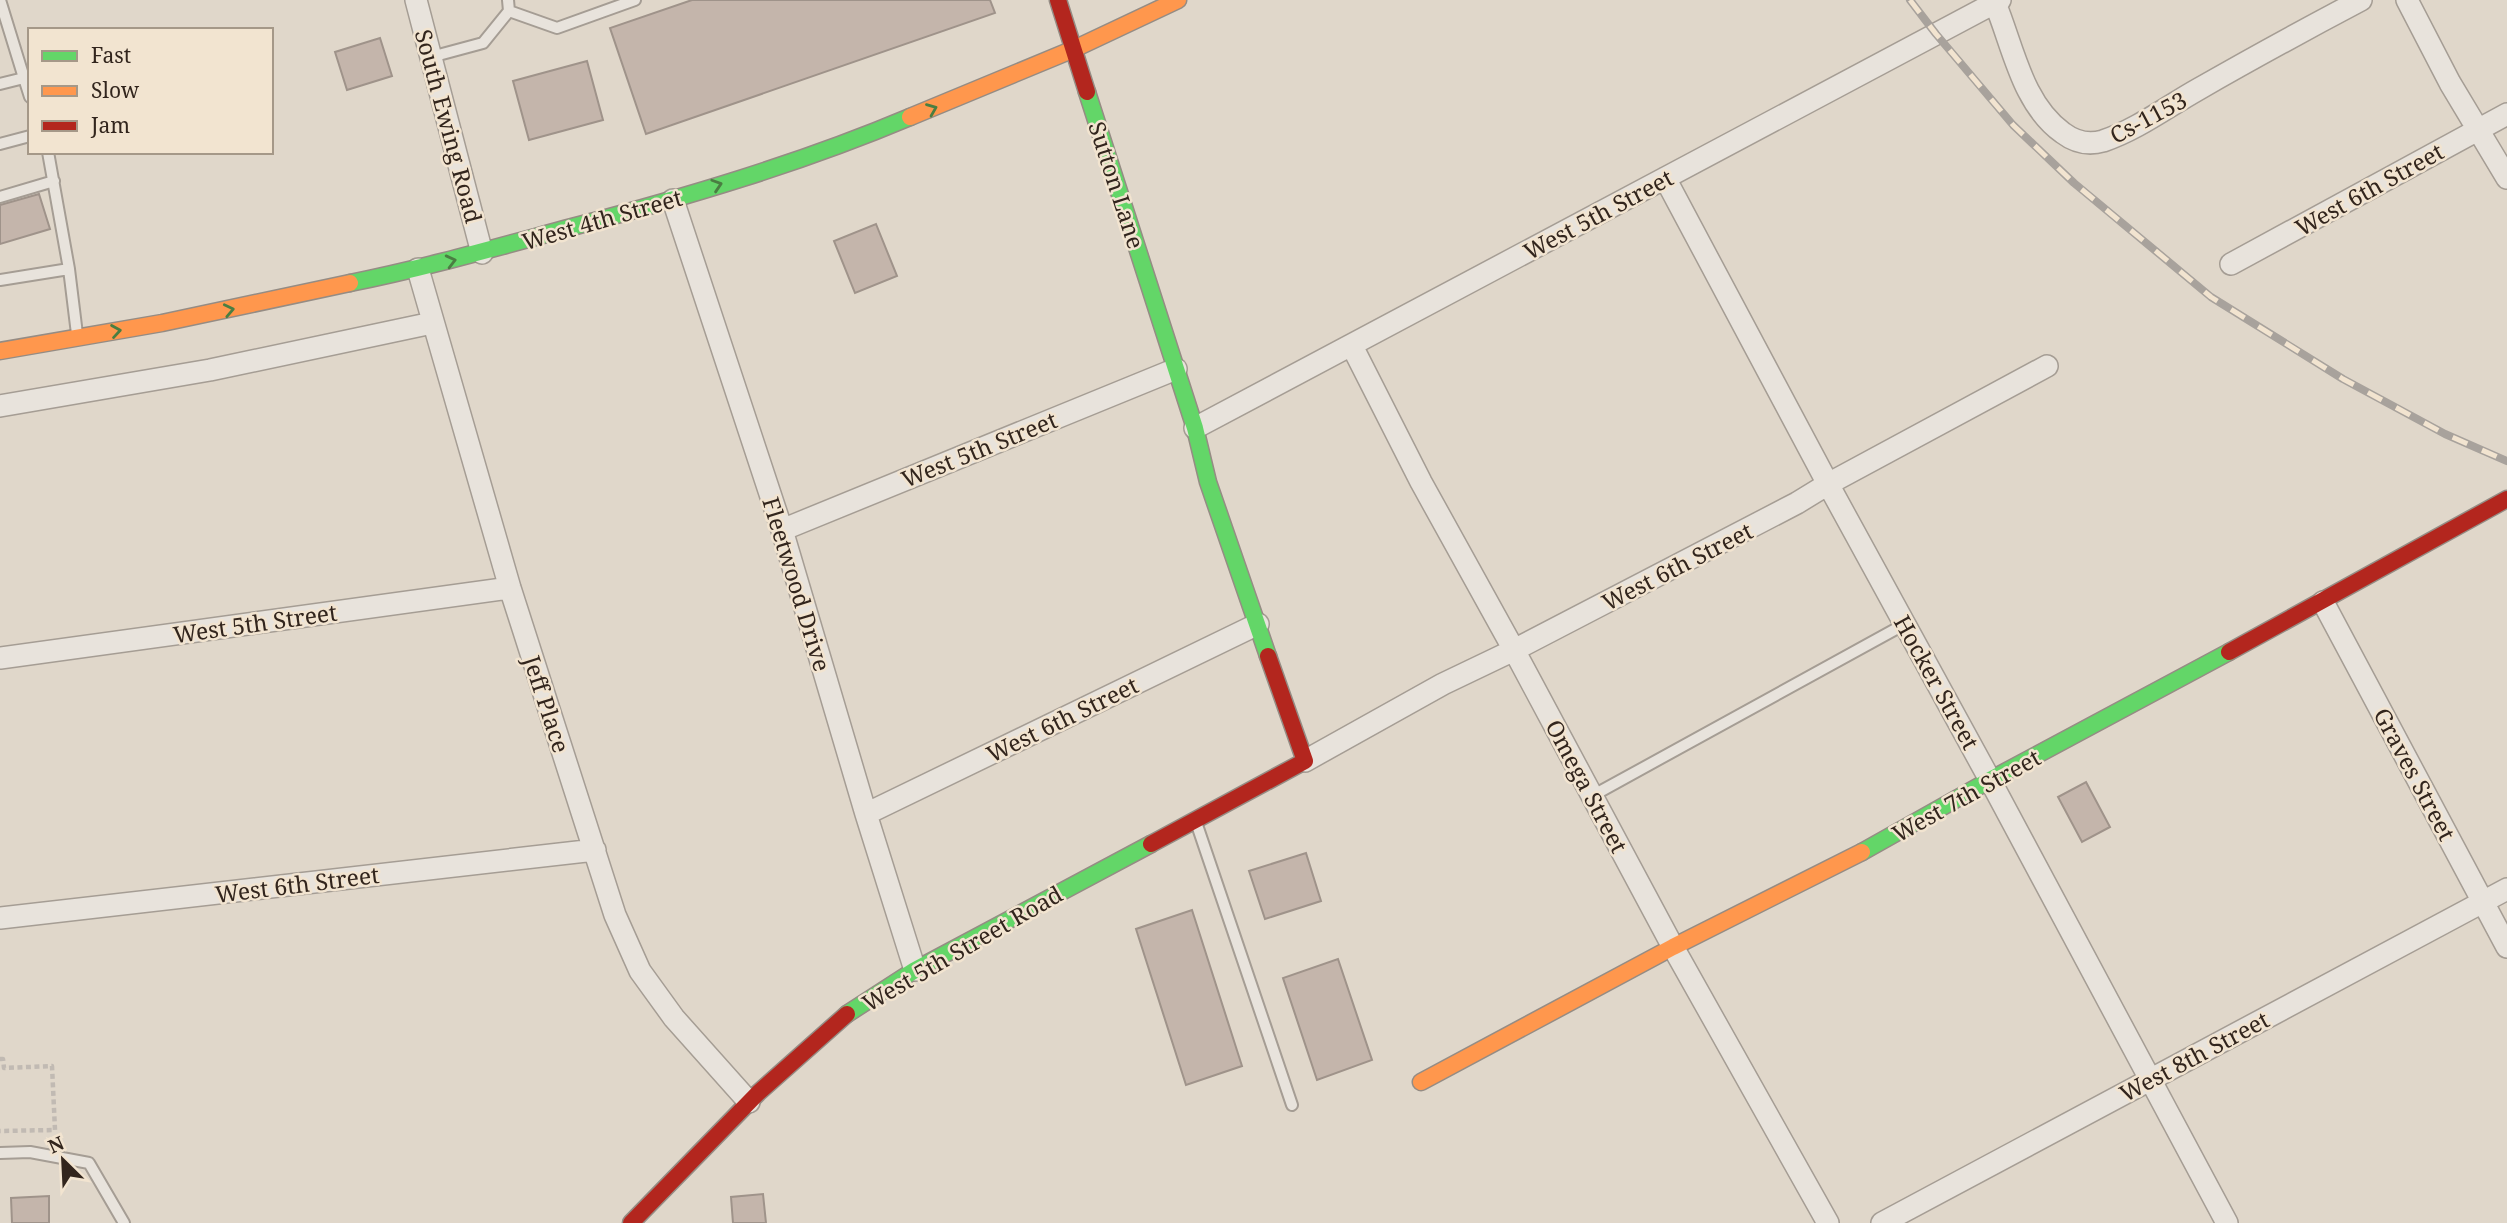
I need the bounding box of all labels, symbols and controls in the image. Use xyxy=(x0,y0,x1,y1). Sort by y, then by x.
street label: South Ewing Road xyxy=(408,26,490,226)
legend xyxy=(28,28,273,154)
text: Fast xyxy=(91,41,131,69)
text: Slow xyxy=(91,76,140,104)
street label: Cs-1153 xyxy=(2104,83,2192,151)
one-way arrow xyxy=(925,104,937,118)
text: Jam xyxy=(90,111,130,139)
street label: Sutton Lane xyxy=(1081,117,1153,253)
street label: West 6th Street xyxy=(2289,135,2449,243)
street label: West 5th Street xyxy=(1518,161,1678,267)
one-way arrow xyxy=(711,179,723,193)
street label: West 4th Street xyxy=(518,181,686,257)
one-way arrow xyxy=(445,255,457,269)
one-way arrow xyxy=(223,303,235,318)
one-way arrow xyxy=(110,324,121,339)
street label: West 5th Street xyxy=(896,403,1062,495)
street label: Fleetwood Drive xyxy=(755,493,839,675)
street label: West 6th Street xyxy=(1596,514,1758,618)
street label: West 5th Street xyxy=(171,596,339,650)
street label: Hocker Street xyxy=(1887,609,1987,755)
street label: Jeff Place xyxy=(516,650,578,757)
street label: West 6th Street xyxy=(981,668,1143,770)
street label: Graves Street xyxy=(2367,702,2463,846)
street label: Omega Street xyxy=(1538,714,1636,858)
street label: West 7th Street xyxy=(1886,741,2046,849)
street label: West 6th Street xyxy=(213,858,381,910)
street label: West 5th Street Road xyxy=(856,878,1068,1018)
street label: West 8th Street xyxy=(2114,1003,2274,1109)
north arrow xyxy=(28,1125,98,1195)
text: N xyxy=(44,1130,68,1159)

